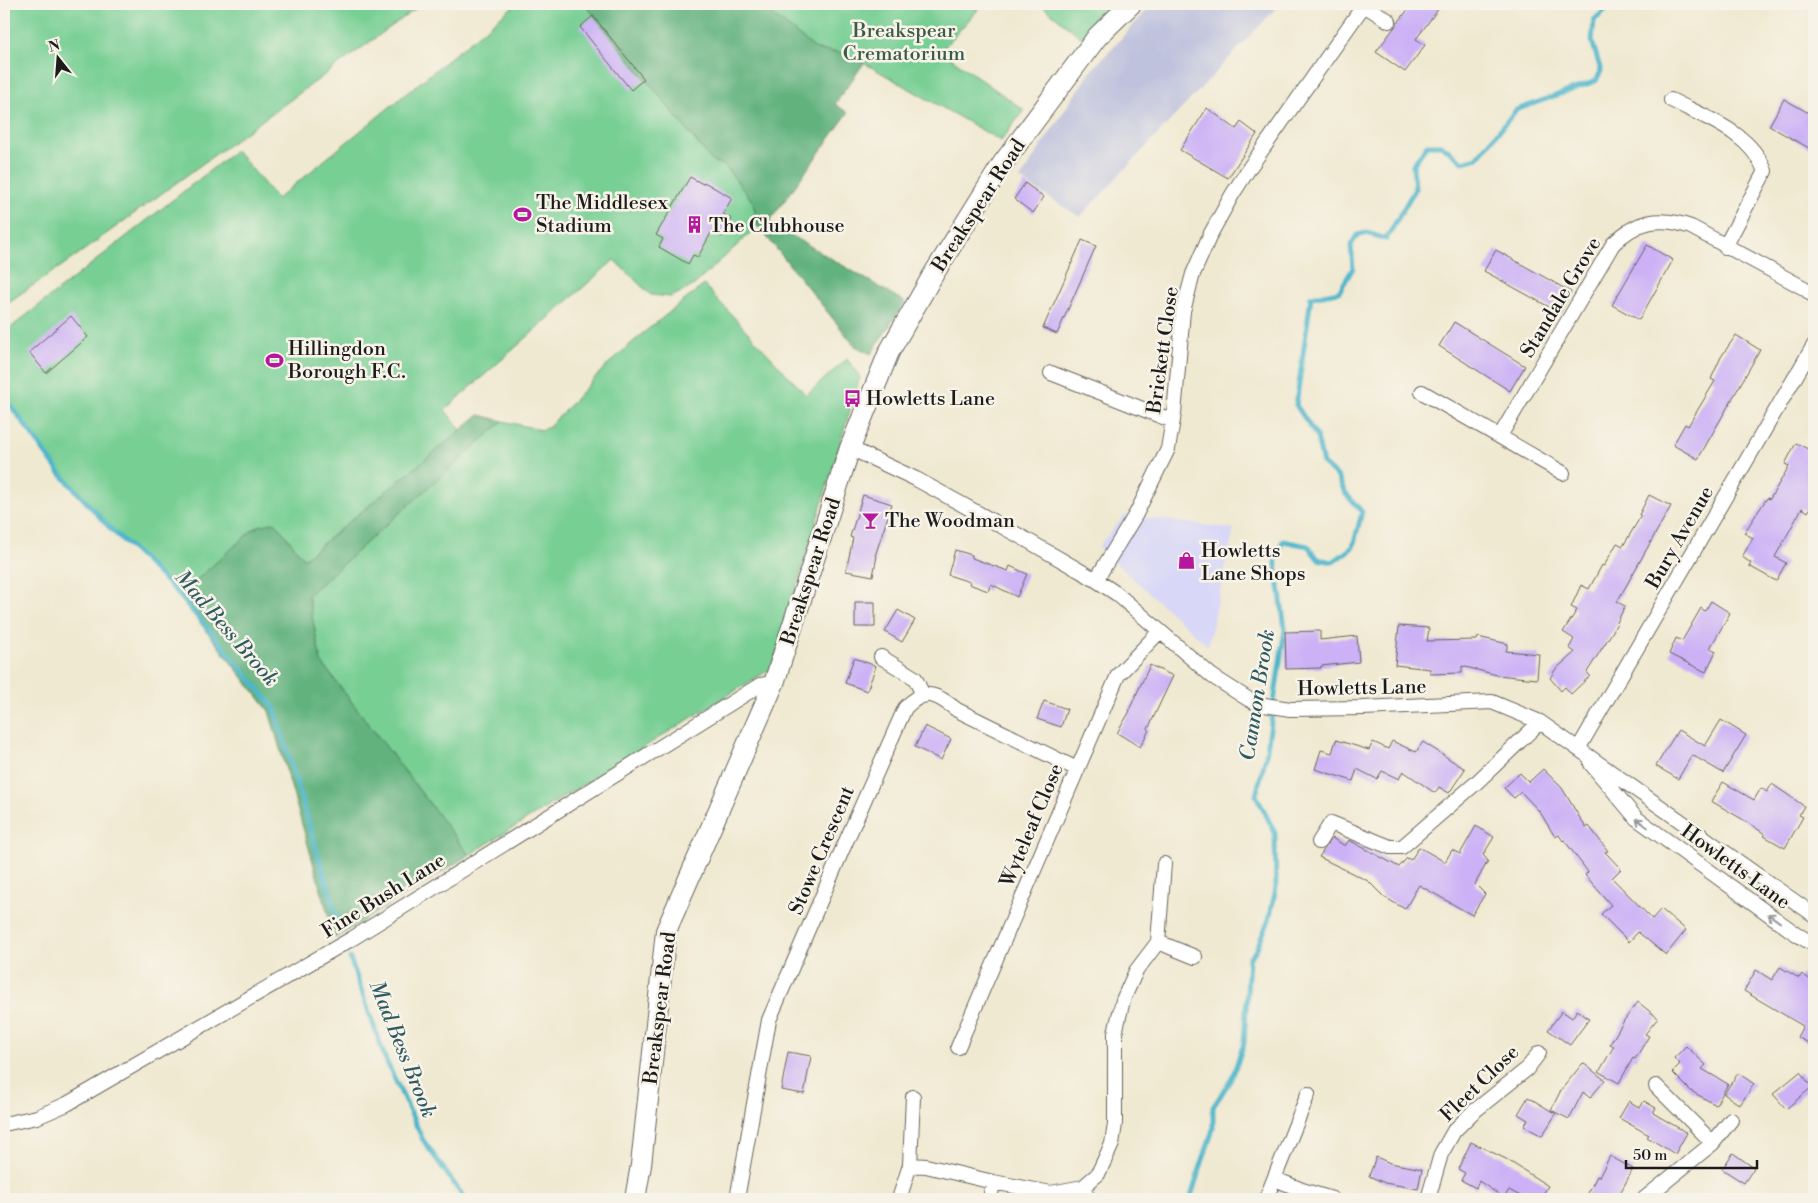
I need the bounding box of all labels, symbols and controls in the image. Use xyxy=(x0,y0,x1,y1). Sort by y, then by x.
park label: Breakspear Crematorium xyxy=(843,19,966,67)
north arrow xyxy=(32,32,82,82)
text: N xyxy=(47,36,62,57)
street label: Breakspear Road xyxy=(926,134,1032,278)
place label: The Middlesex Stadium xyxy=(536,191,669,239)
sports icon: The Middlesex Stadium xyxy=(512,204,532,224)
place label: The Clubhouse xyxy=(709,214,845,239)
building icon: The Clubhouse xyxy=(685,215,705,235)
street label: Standale Grove xyxy=(1515,233,1607,363)
street label: Brickett Close xyxy=(1142,285,1185,416)
place label: Hillingdon Borough F.C. xyxy=(287,337,406,385)
sports icon: Hillingdon Borough F.C. xyxy=(264,350,284,370)
place label: Howletts Lane xyxy=(866,387,995,412)
bus stop icon: Howletts Lane xyxy=(842,388,862,408)
street label: Bury Avenue xyxy=(1640,482,1720,594)
street label: Breakspear Road xyxy=(775,494,847,649)
place label: The Woodman xyxy=(885,509,1015,534)
bar icon: The Woodman xyxy=(861,510,881,530)
place label: Howletts Lane Shops xyxy=(1201,539,1305,587)
shop icon: Howletts Lane Shops xyxy=(1177,551,1197,571)
water label: Mad Bess Brook xyxy=(169,565,284,692)
water label: Cannon Brook xyxy=(1235,628,1281,763)
street label: Howletts Lane xyxy=(1297,675,1427,702)
street label: Wyteleaf Close xyxy=(995,760,1070,892)
street label: Stowe Crescent xyxy=(784,782,861,919)
one-way arrow xyxy=(1636,817,1649,828)
street label: Howletts Lane xyxy=(1676,819,1795,915)
street label: Fine Bush Lane xyxy=(317,848,450,944)
one-way arrow xyxy=(1767,913,1781,923)
street label: Breakspear Road xyxy=(639,930,682,1087)
water label: Mad Bess Brook xyxy=(363,977,441,1122)
street label: Fleet Close xyxy=(1435,1040,1525,1128)
scale bar xyxy=(1626,1138,1757,1170)
text: 50 m xyxy=(1633,1146,1667,1165)

